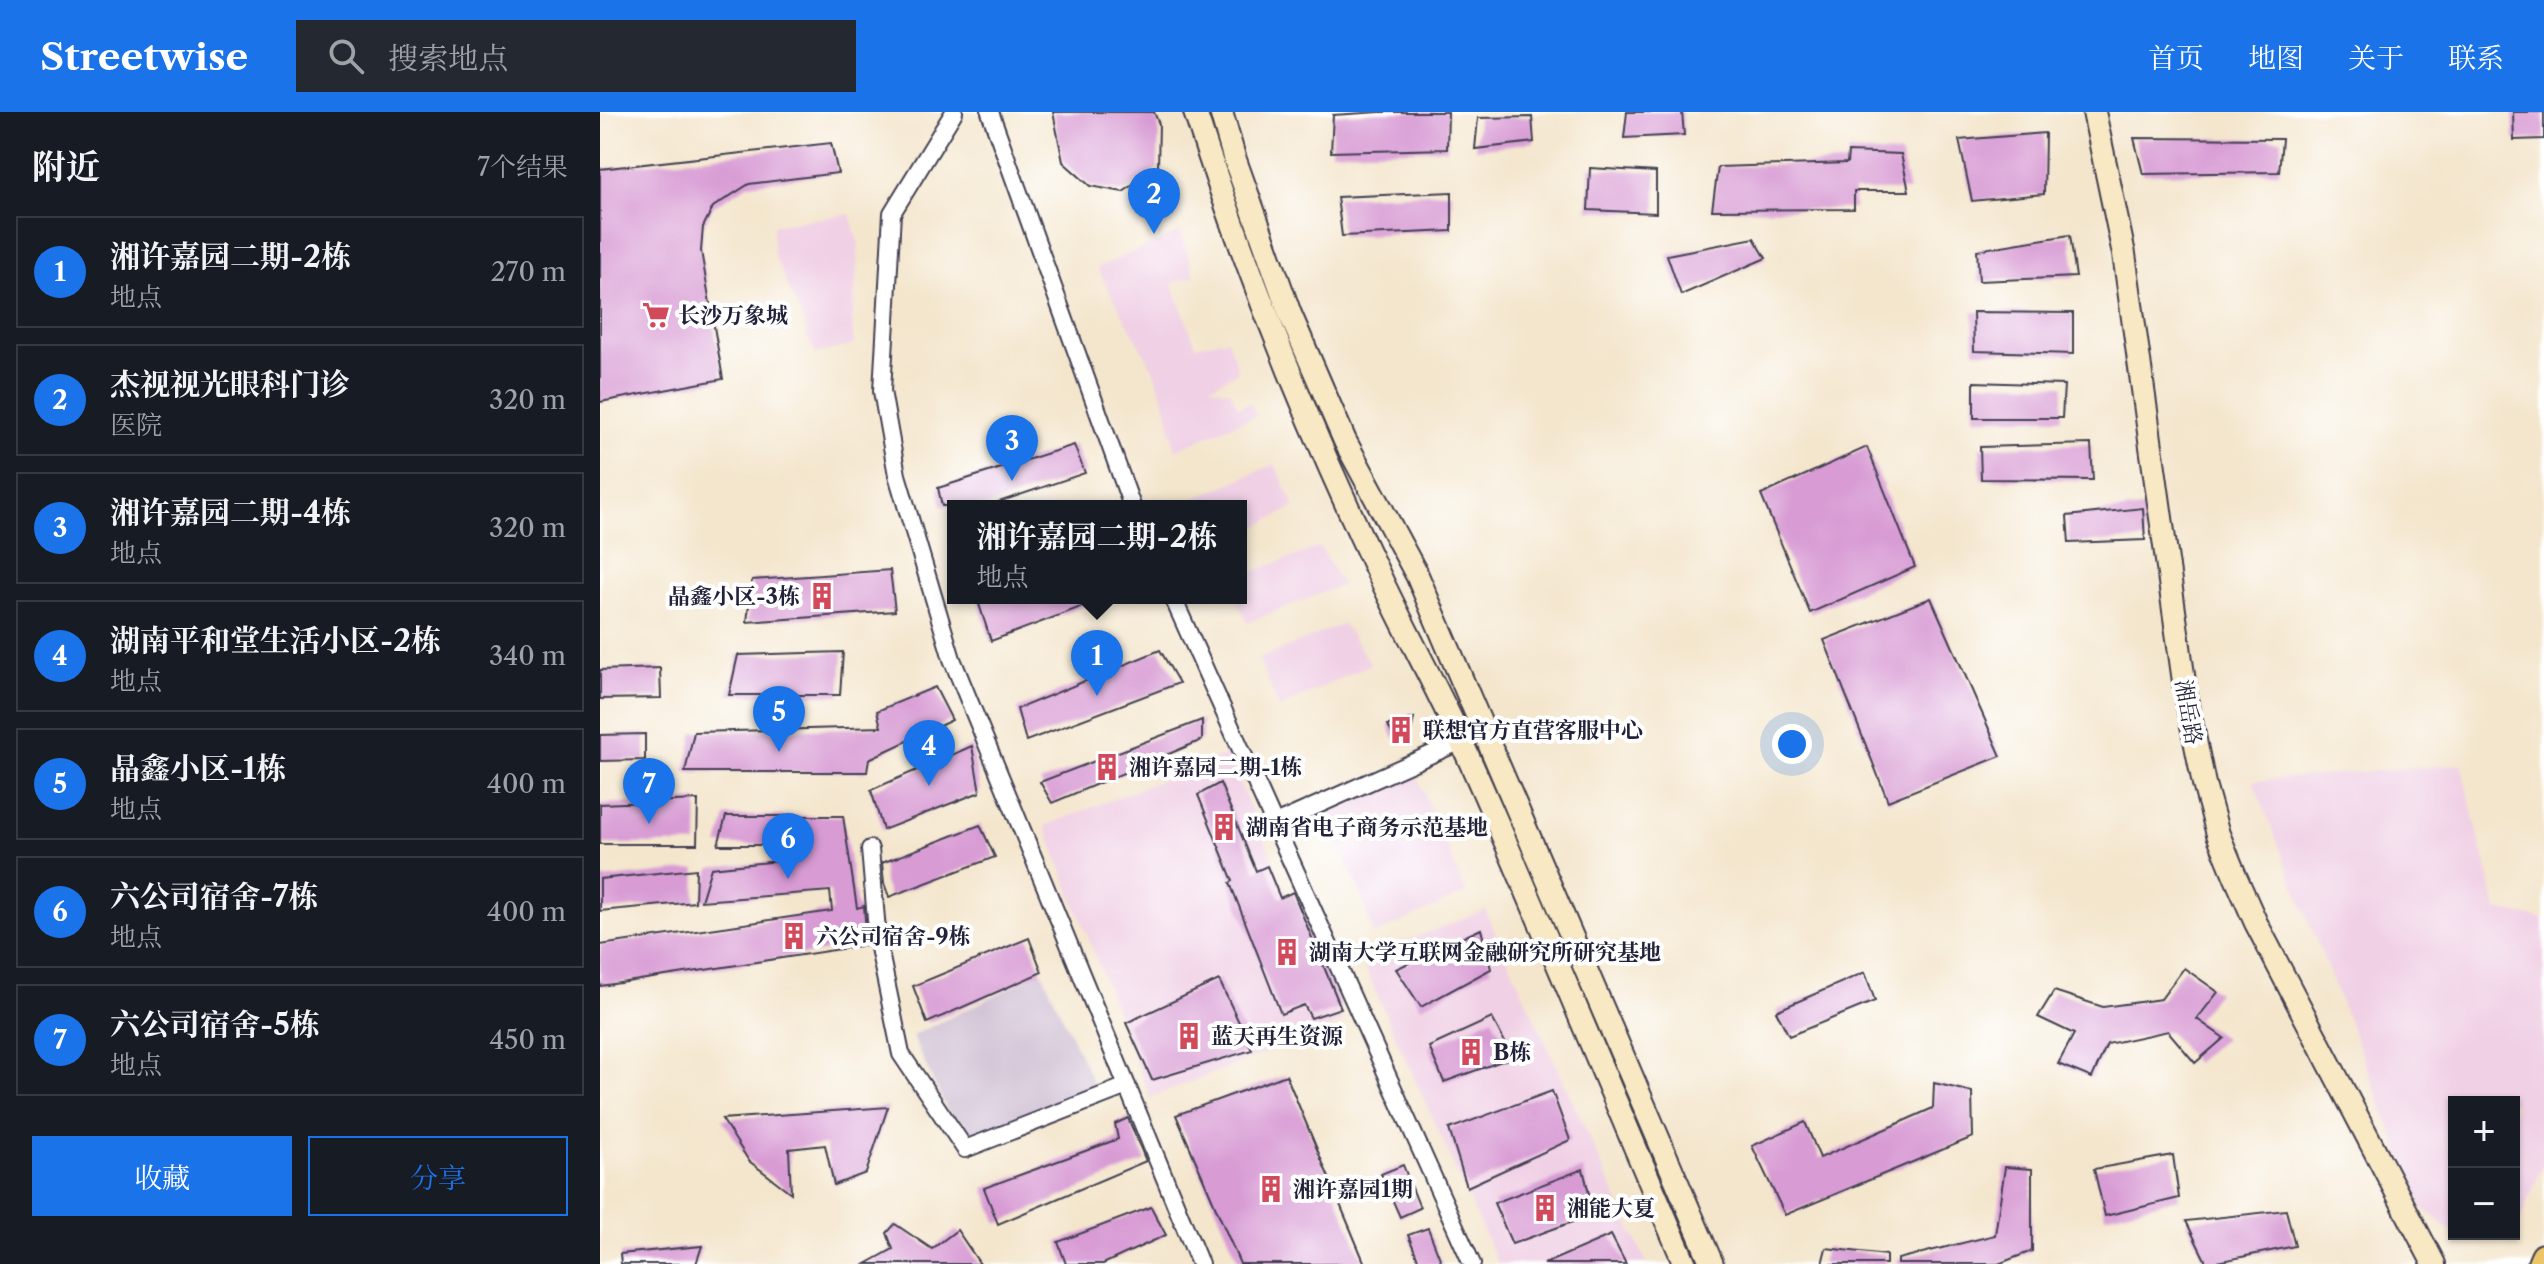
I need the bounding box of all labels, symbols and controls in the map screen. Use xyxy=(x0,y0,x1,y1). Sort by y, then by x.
search box xyxy=(296,20,856,92)
text: Streetwise xyxy=(40,33,248,80)
icon: search xyxy=(324,34,368,78)
text: 搜索地点 xyxy=(388,40,508,77)
text: 首页 xyxy=(2148,41,2204,75)
text: 地图 xyxy=(2248,41,2304,75)
text: 关于 xyxy=(2348,41,2404,75)
text: 联系 xyxy=(2448,41,2504,75)
text: 附近 xyxy=(32,146,100,188)
text: 7个结果 xyxy=(477,151,568,183)
pin: 2 xyxy=(1128,168,1180,234)
text: 湘许嘉园二期-2栋 xyxy=(110,238,351,275)
text: 1 xyxy=(54,256,66,288)
text: 270 m xyxy=(491,256,566,288)
text: 地点 xyxy=(110,281,162,313)
supermarket icon: 长沙万象城 xyxy=(641,300,671,330)
place label: 长沙万象城 xyxy=(678,302,788,329)
text: 杰视视光眼科门诊 xyxy=(110,366,350,403)
text: 2 xyxy=(52,384,68,416)
text: 320 m xyxy=(489,384,566,416)
text: 医院 xyxy=(110,409,162,441)
pin: 3 xyxy=(986,415,1038,481)
text: 湘许嘉园二期-4栋 xyxy=(110,494,351,531)
popup xyxy=(947,500,1247,604)
text: 3 xyxy=(53,512,67,544)
text: 320 m xyxy=(489,512,566,544)
text: 湘许嘉园二期-2栋 xyxy=(977,518,1217,555)
text: 地点 xyxy=(110,537,162,569)
text: 地点 xyxy=(977,561,1029,593)
building icon: 晶鑫小区-3栋 xyxy=(807,581,837,611)
place label: 晶鑫小区-3栋 xyxy=(668,583,800,610)
text: 湖南平和堂生活小区-2栋 xyxy=(110,622,441,659)
pin: 1 xyxy=(1071,630,1123,696)
text: 4 xyxy=(52,640,68,672)
text: 340 m xyxy=(489,640,566,672)
text: 地点 xyxy=(110,665,162,697)
street label: 湘岳路 xyxy=(2169,677,2208,747)
pin: 5 xyxy=(753,686,805,752)
building icon: 联想官方直营客服中心 xyxy=(1386,715,1416,745)
place label: 联想官方直营客服中心 xyxy=(1423,717,1643,744)
pin: 4 xyxy=(903,720,955,786)
your location xyxy=(1772,724,1812,764)
text: 晶鑫小区-1栋 xyxy=(110,750,286,787)
building icon: 湘许嘉园二期-1栋 xyxy=(1092,752,1122,782)
place label: 湘许嘉园二期-1栋 xyxy=(1129,754,1302,781)
pin: 7 xyxy=(623,758,675,824)
text: 5 xyxy=(53,768,67,800)
text: 400 m xyxy=(487,768,566,800)
text: 地点 xyxy=(110,793,162,825)
building icon: 湖南省电子商务示范基地 xyxy=(1209,812,1239,842)
pin: 6 xyxy=(762,813,814,879)
place label: 湖南省电子商务示范基地 xyxy=(1246,814,1488,841)
text: 六公司宿舍-7栋 xyxy=(110,878,318,915)
text: 6 xyxy=(52,896,68,928)
text: 400 m xyxy=(487,896,566,928)
text: 地点 xyxy=(110,921,162,953)
building icon: 六公司宿舍-9栋 xyxy=(779,921,809,951)
place label: 六公司宿舍-9栋 xyxy=(816,923,971,950)
building icon: 湖南大学互联网金融研究所研究基地 xyxy=(1272,937,1302,967)
place label: 湖南大学互联网金融研究所研究基地 xyxy=(1309,939,1661,966)
text: 六公司宿舍-5栋 xyxy=(110,1006,320,1043)
building icon: 蓝天再生资源 xyxy=(1174,1021,1204,1051)
place label: 蓝天再生资源 xyxy=(1211,1023,1343,1050)
text: 7 xyxy=(53,1024,67,1056)
text: 450 m xyxy=(489,1024,566,1056)
building icon: B栋 xyxy=(1456,1037,1486,1067)
place label: B栋 xyxy=(1493,1039,1531,1066)
text: 地点 xyxy=(110,1049,162,1081)
map controls xyxy=(2448,1096,2520,1240)
button: + xyxy=(2448,1096,2520,1168)
button: 收藏 xyxy=(32,1136,292,1216)
button: 分享 xyxy=(308,1136,568,1216)
button: − xyxy=(2448,1168,2520,1240)
building icon: 湘许嘉园1期 xyxy=(1256,1174,1286,1204)
place label: 湘许嘉园1期 xyxy=(1293,1176,1413,1203)
building icon: 湘能大夏 xyxy=(1530,1193,1560,1223)
place label: 湘能大夏 xyxy=(1567,1195,1655,1222)

